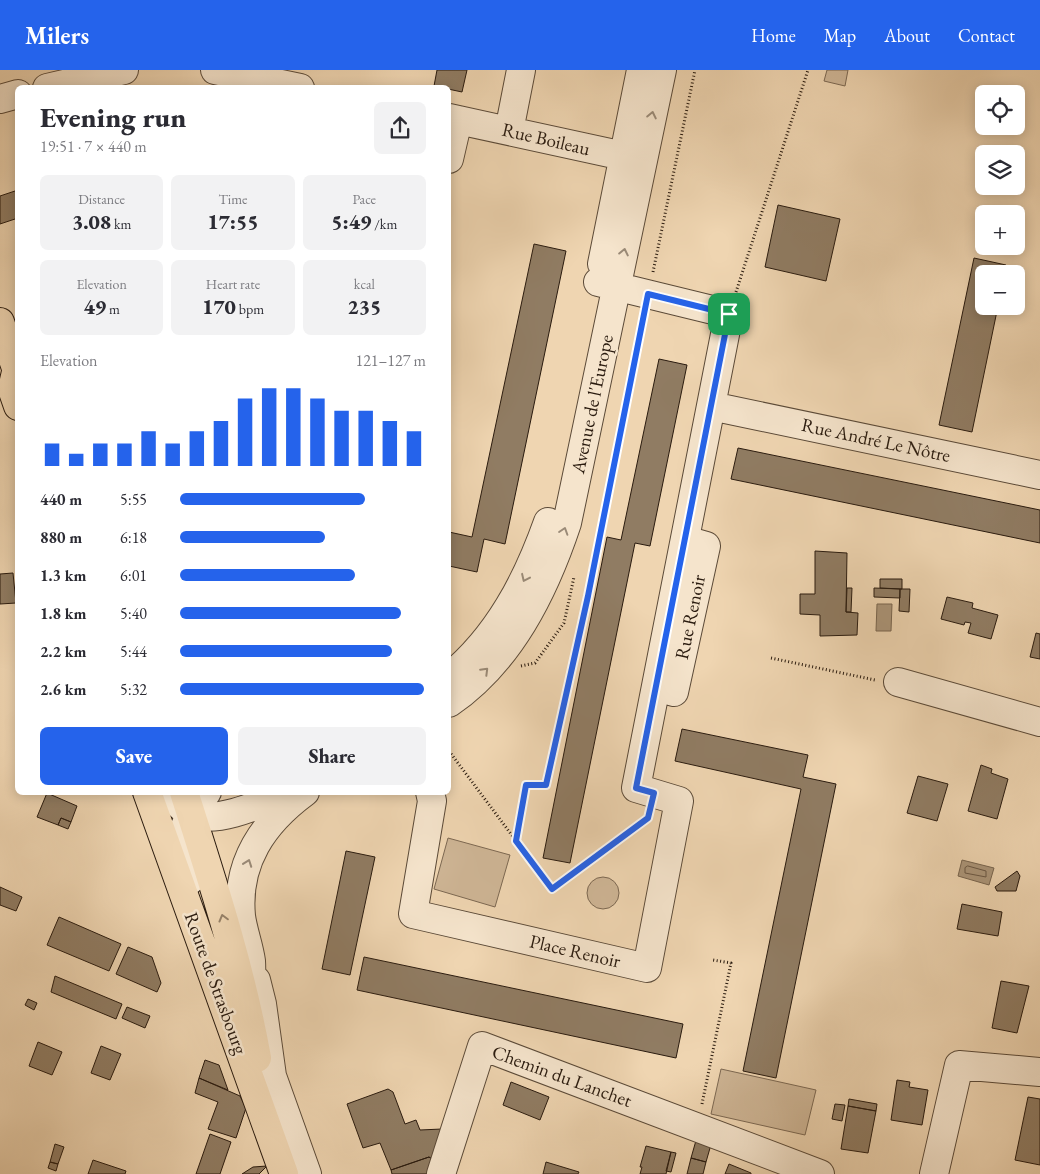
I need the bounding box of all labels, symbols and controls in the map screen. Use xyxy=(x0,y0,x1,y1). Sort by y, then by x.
text: Milers xyxy=(25,20,89,51)
text: Home xyxy=(751,24,796,47)
text: Map xyxy=(824,24,856,47)
text: About xyxy=(884,24,930,47)
text: Contact xyxy=(958,24,1015,47)
map controls xyxy=(975,85,1025,315)
button: locate xyxy=(975,85,1025,135)
text: Evening run xyxy=(40,99,186,135)
button: share xyxy=(374,102,426,154)
one-way arrow xyxy=(647,111,657,120)
street label: Rue Boileau xyxy=(500,117,592,161)
text: 19:51 · 7 × 440 m xyxy=(40,136,147,157)
button: layers xyxy=(975,145,1025,195)
text: Distance xyxy=(78,190,125,208)
text: Time xyxy=(218,190,248,208)
text: Pace xyxy=(353,190,376,208)
button: + xyxy=(975,205,1025,255)
text: 3.08 xyxy=(72,208,111,235)
text: 17:55 xyxy=(207,208,259,235)
text: 5:49 xyxy=(331,208,371,235)
text: km xyxy=(111,215,131,233)
text: /km xyxy=(371,215,397,233)
one-way arrow xyxy=(618,248,628,256)
button: − xyxy=(975,265,1025,315)
text: Elevation xyxy=(76,275,127,293)
text: Heart rate xyxy=(206,275,260,293)
text: kcal xyxy=(354,275,375,293)
text: 49 xyxy=(83,293,106,320)
text: 170 xyxy=(202,293,236,320)
text: 235 xyxy=(347,293,381,320)
pin xyxy=(708,293,750,335)
text: m xyxy=(106,300,120,318)
text: bpm xyxy=(236,300,264,318)
icon: arrive xyxy=(715,300,743,328)
street label: Avenue de l'Europe xyxy=(565,332,619,477)
text: Elevation xyxy=(40,350,98,371)
text: 121–127 m xyxy=(355,350,426,371)
street label: Rue André Le Nôtre xyxy=(799,412,953,468)
text: 440 m xyxy=(40,489,82,510)
text: 5:55 xyxy=(120,489,147,510)
text: 880 m xyxy=(40,527,82,548)
text: 6:18 xyxy=(120,527,147,548)
one-way arrow xyxy=(558,527,568,535)
text: 1.3 km xyxy=(40,565,86,586)
text: 6:01 xyxy=(120,565,147,586)
street label: Rue Renoir xyxy=(669,572,711,662)
one-way arrow xyxy=(521,573,532,582)
text: 1.8 km xyxy=(40,603,86,624)
text: 5:40 xyxy=(120,603,147,624)
text: 2.2 km xyxy=(40,641,86,662)
text: 5:44 xyxy=(120,641,147,662)
one-way arrow xyxy=(480,668,489,677)
text: 2.6 km xyxy=(40,679,86,700)
text: 5:32 xyxy=(120,679,147,700)
button: Save xyxy=(40,727,228,785)
button: Share xyxy=(238,727,426,785)
one-way arrow xyxy=(242,859,252,867)
street label: Route de Strasbourg xyxy=(179,908,254,1058)
one-way arrow xyxy=(218,914,228,922)
street label: Place Renoir xyxy=(527,928,624,974)
street label: Chemin du Lanchet xyxy=(489,1039,635,1113)

